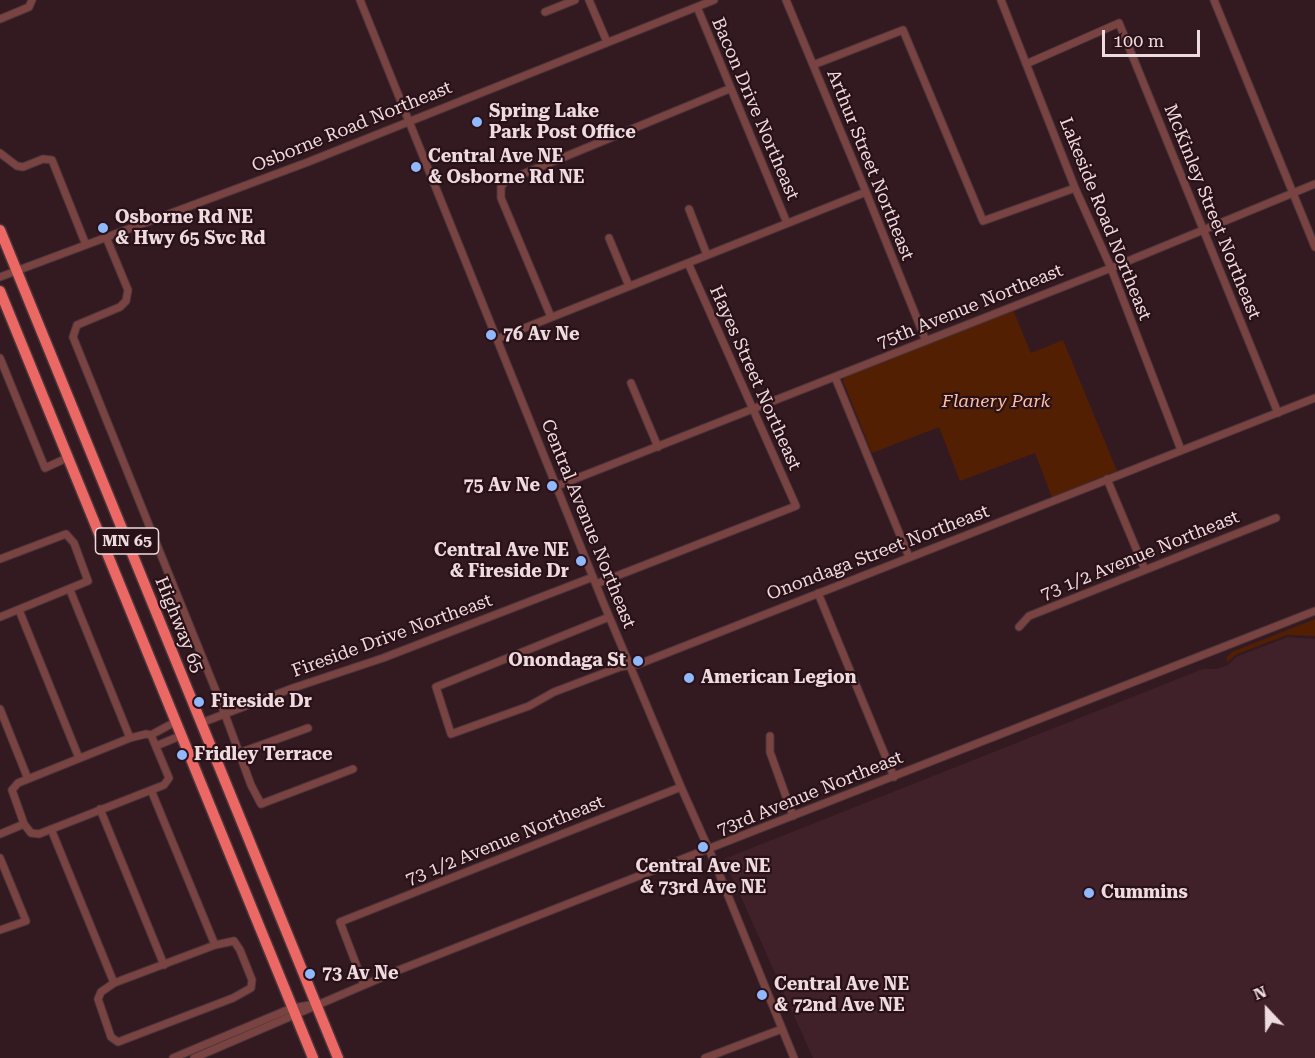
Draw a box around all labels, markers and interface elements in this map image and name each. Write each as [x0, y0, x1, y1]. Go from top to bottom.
street label: Bacon Drive Northeast [707, 14, 803, 204]
scale bar [1105, 18, 1202, 56]
text: 100 m [1113, 30, 1164, 51]
street label: Arthur Street Northeast [822, 66, 918, 264]
street label: Osborne Road Northeast [249, 77, 455, 177]
place label: Spring Lake Park Post Office [489, 101, 636, 144]
street label: McKinley Street Northeast [1159, 101, 1265, 323]
street label: Lakeside Road Northeast [1054, 114, 1156, 324]
marker: Spring Lake Park Post Office [470, 115, 484, 129]
place label: Central Ave NE & Osborne Rd NE [428, 146, 584, 188]
marker: Central Ave NE & Osborne Rd NE [409, 160, 423, 174]
place label: Osborne Rd NE & Hwy 65 Svc Rd [115, 207, 266, 250]
marker: Osborne Rd NE & Hwy 65 Svc Rd [96, 221, 110, 235]
street label: 75th Avenue Northeast [874, 260, 1066, 354]
street label: Hayes Street Northeast [705, 282, 805, 474]
place label: 76 Av Ne [503, 324, 580, 346]
marker: 76 Av Ne [484, 328, 498, 342]
park label: Flanery Park [942, 391, 1050, 413]
street label: Central Avenue Northeast [536, 416, 640, 632]
place label: 75 Av Ne [463, 475, 540, 497]
marker: 75 Av Ne [545, 479, 559, 493]
street label: Onondaga Street Northeast [764, 501, 992, 605]
street label: 73 1/2 Avenue Northeast [1038, 506, 1242, 606]
road number: MN 65 [96, 528, 158, 554]
place label: Central Ave NE & Fireside Dr [434, 540, 569, 582]
marker: Central Ave NE & Fireside Dr [574, 554, 588, 568]
street label: Highway 65 [150, 574, 208, 676]
street label: Fireside Drive Northeast [289, 590, 495, 682]
place label: Onondaga St [508, 650, 626, 672]
marker: Onondaga St [631, 654, 645, 668]
place label: American Legion [701, 667, 857, 689]
marker: American Legion [682, 671, 696, 685]
place label: Fireside Dr [211, 691, 312, 713]
marker: Fireside Dr [192, 695, 206, 709]
place label: Fridley Terrace [194, 744, 333, 766]
street label: 73rd Avenue Northeast [714, 747, 906, 841]
marker: Fridley Terrace [175, 748, 189, 762]
street label: 73 1/2 Avenue Northeast [403, 791, 607, 891]
marker: Central Ave NE & 73rd Ave NE [696, 840, 710, 854]
place label: Central Ave NE & 73rd Ave NE [635, 856, 771, 898]
place label: Cummins [1101, 882, 1188, 904]
marker: Cummins [1082, 886, 1096, 900]
place label: 73 Av Ne [322, 963, 399, 985]
marker: 73 Av Ne [303, 967, 317, 981]
place label: Central Ave NE & 72nd Ave NE [774, 974, 909, 1016]
north arrow [1237, 980, 1297, 1040]
text: N [1251, 982, 1269, 1004]
marker: Central Ave NE & 72nd Ave NE [755, 988, 769, 1002]

